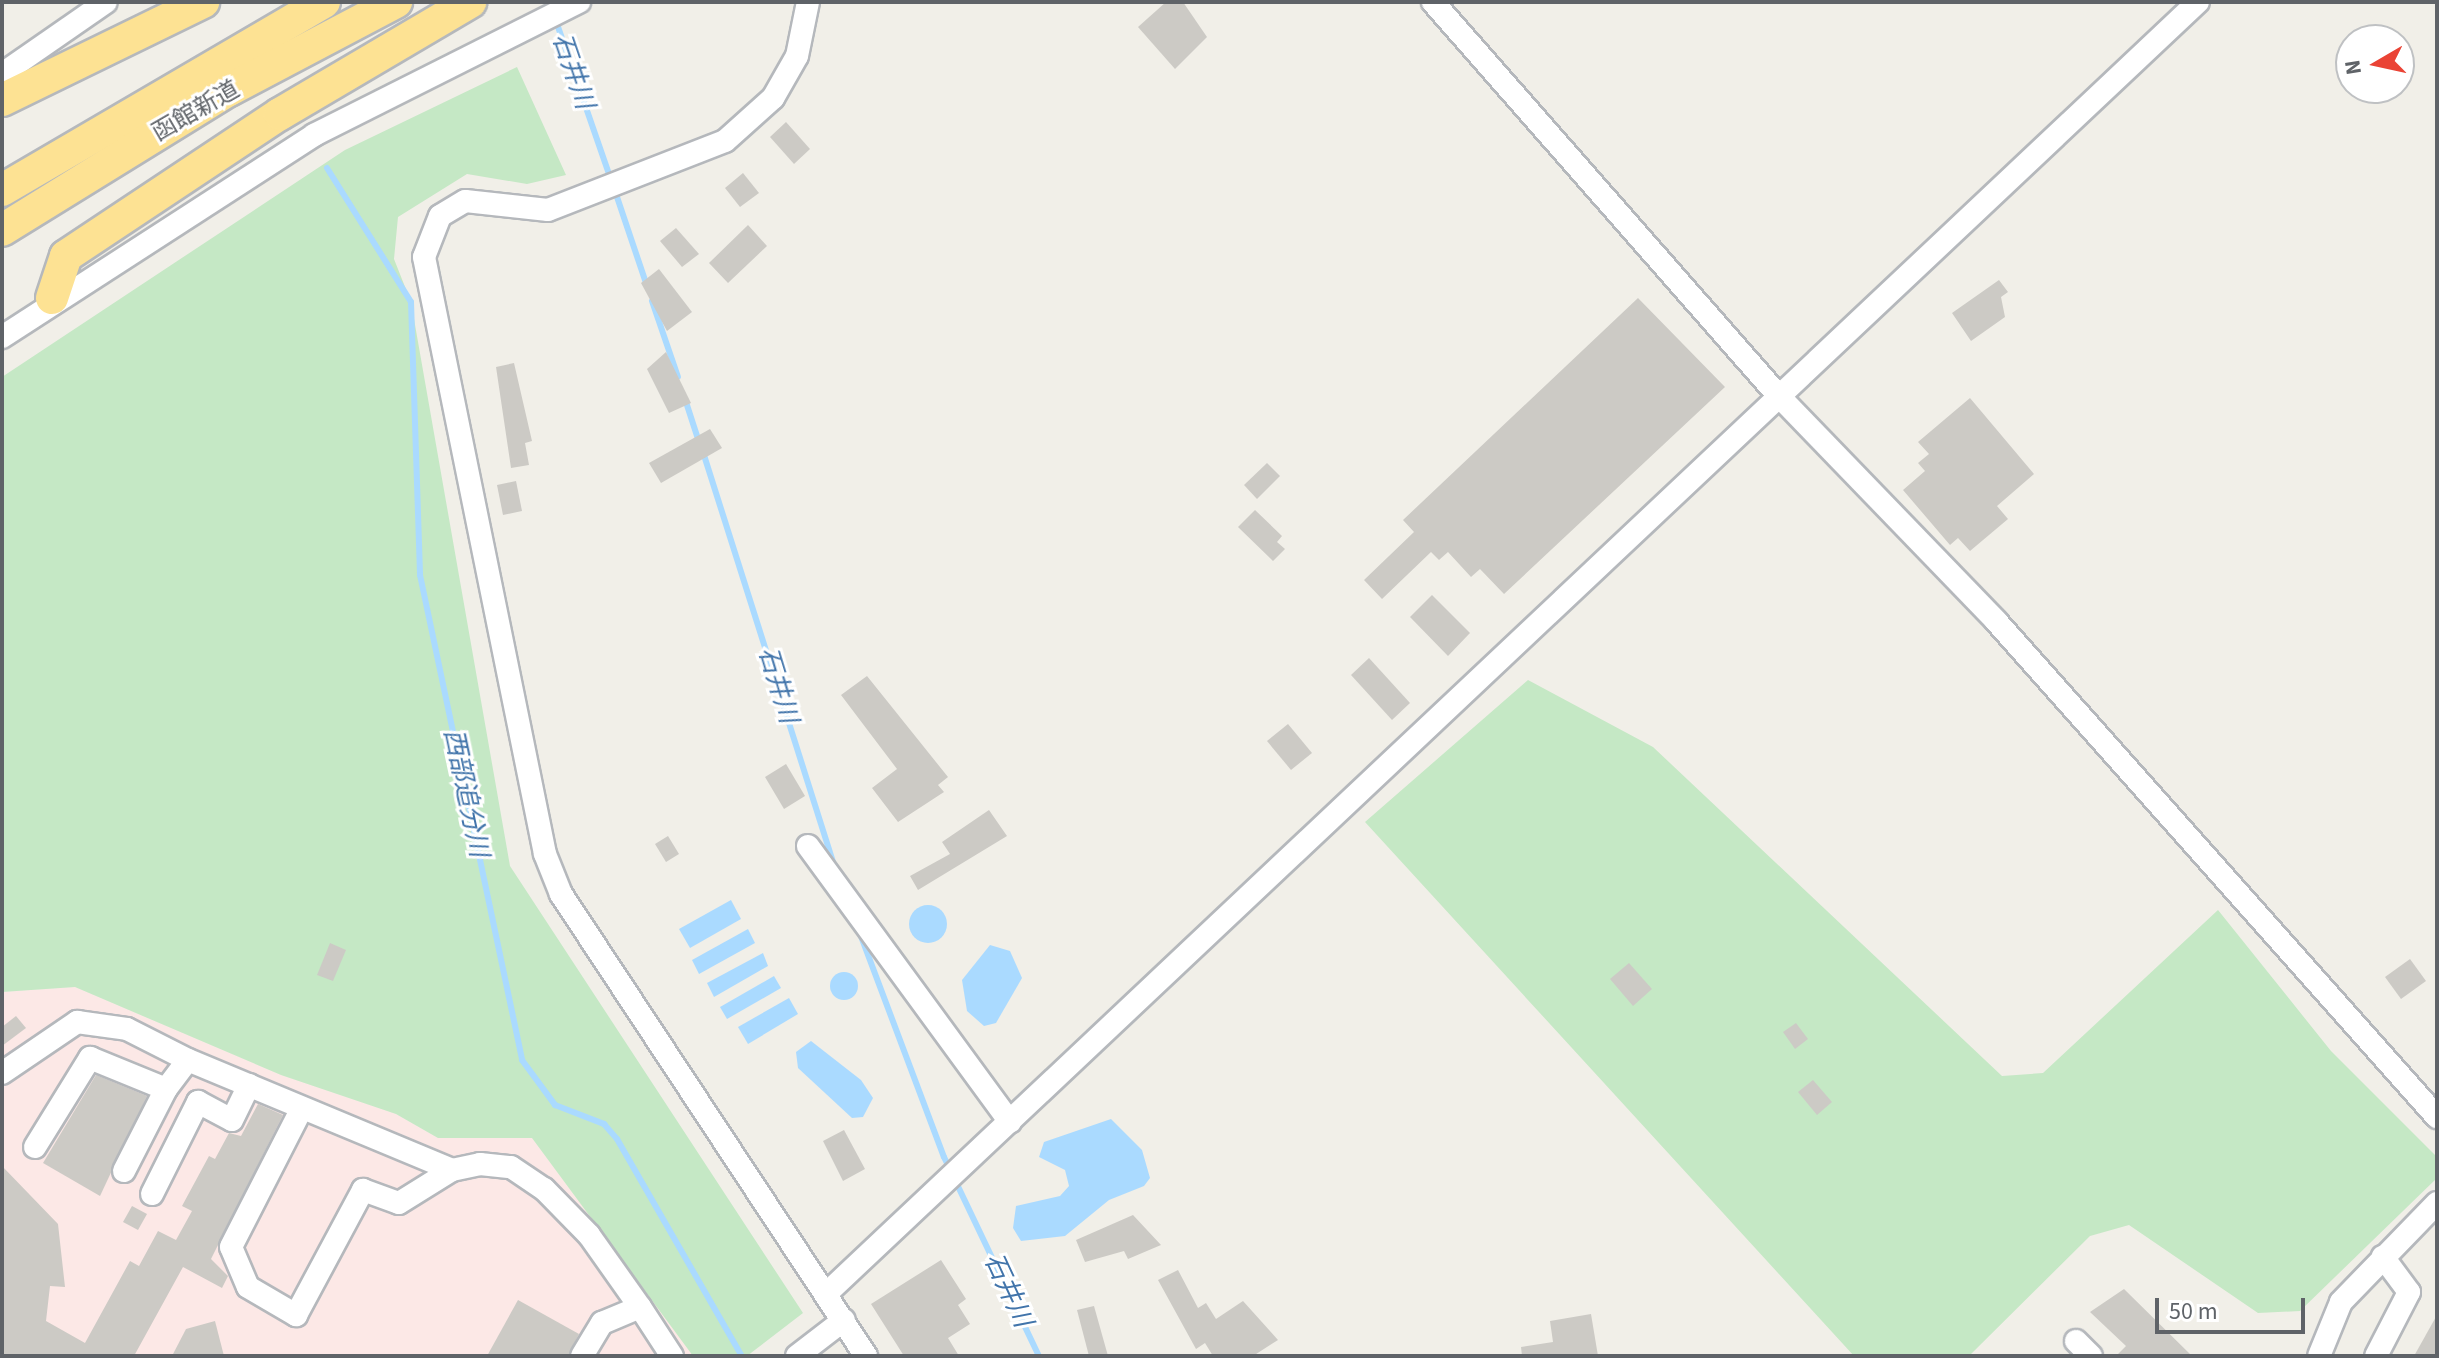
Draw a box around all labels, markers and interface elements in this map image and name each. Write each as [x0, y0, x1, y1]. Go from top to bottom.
north arrow [2335, 24, 2415, 104]
water label: 石井川 [546, 29, 600, 113]
text: N [2336, 58, 2370, 77]
street label: 函館新道 [147, 75, 245, 147]
water label: 石井川 [752, 643, 804, 727]
water label: 西部追分川 [437, 726, 495, 860]
water label: 石井川 [977, 1248, 1039, 1332]
scale bar [2159, 1282, 2309, 1332]
text: 50 m [2169, 1294, 2218, 1329]

